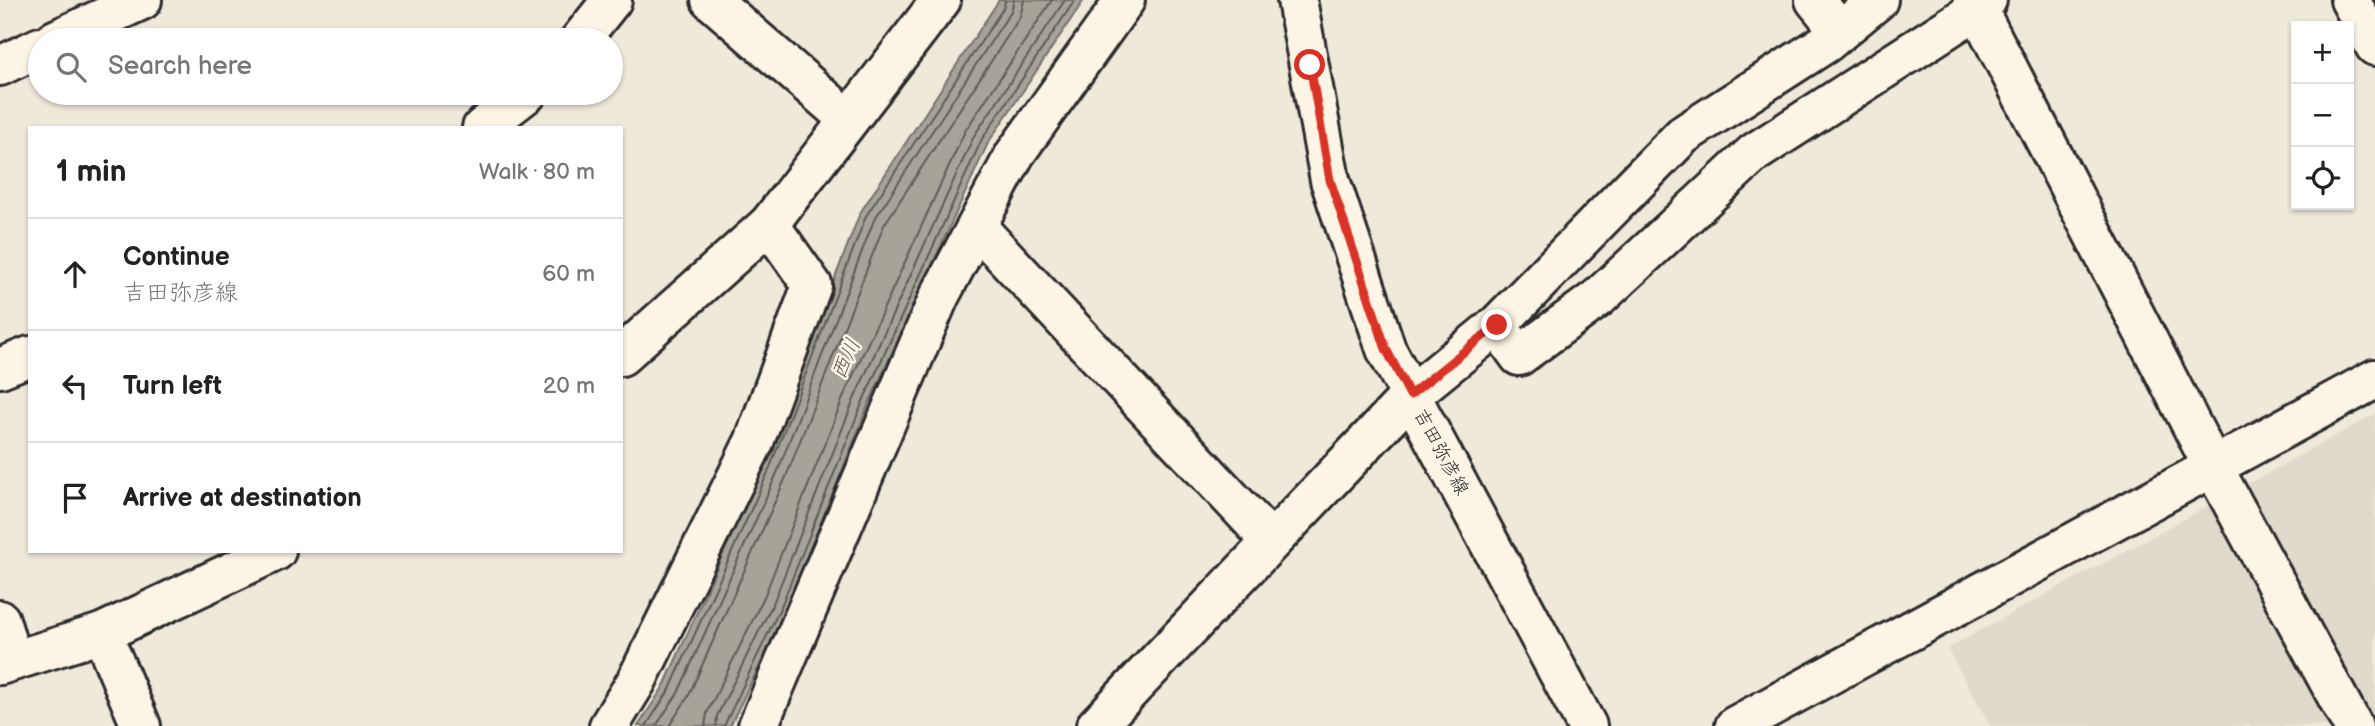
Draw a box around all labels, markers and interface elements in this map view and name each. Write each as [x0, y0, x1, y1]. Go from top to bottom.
map controls [2291, 21, 2354, 210]
button: + [2291, 21, 2354, 84]
search box [28, 28, 623, 105]
icon: search [52, 48, 90, 86]
route start [1294, 49, 1325, 80]
text: Search here [108, 51, 252, 82]
button: − [2291, 84, 2354, 147]
button: locate [2291, 147, 2354, 210]
text: 1 min [56, 154, 126, 190]
text: Walk · 80 m [479, 158, 595, 186]
text: Continue [123, 242, 230, 273]
icon: ahead [56, 255, 94, 293]
text: 60 m [542, 260, 595, 288]
text: 吉田弥彦線 [123, 279, 238, 307]
route end [1481, 309, 1512, 340]
water label: 西川 [826, 335, 866, 383]
icon: left [56, 367, 94, 405]
text: Turn left [123, 371, 222, 402]
text: 20 m [543, 372, 595, 400]
street label: 吉田弥彦線 [1409, 405, 1473, 499]
icon: arrive [56, 479, 94, 517]
text: Arrive at destination [123, 483, 362, 514]

